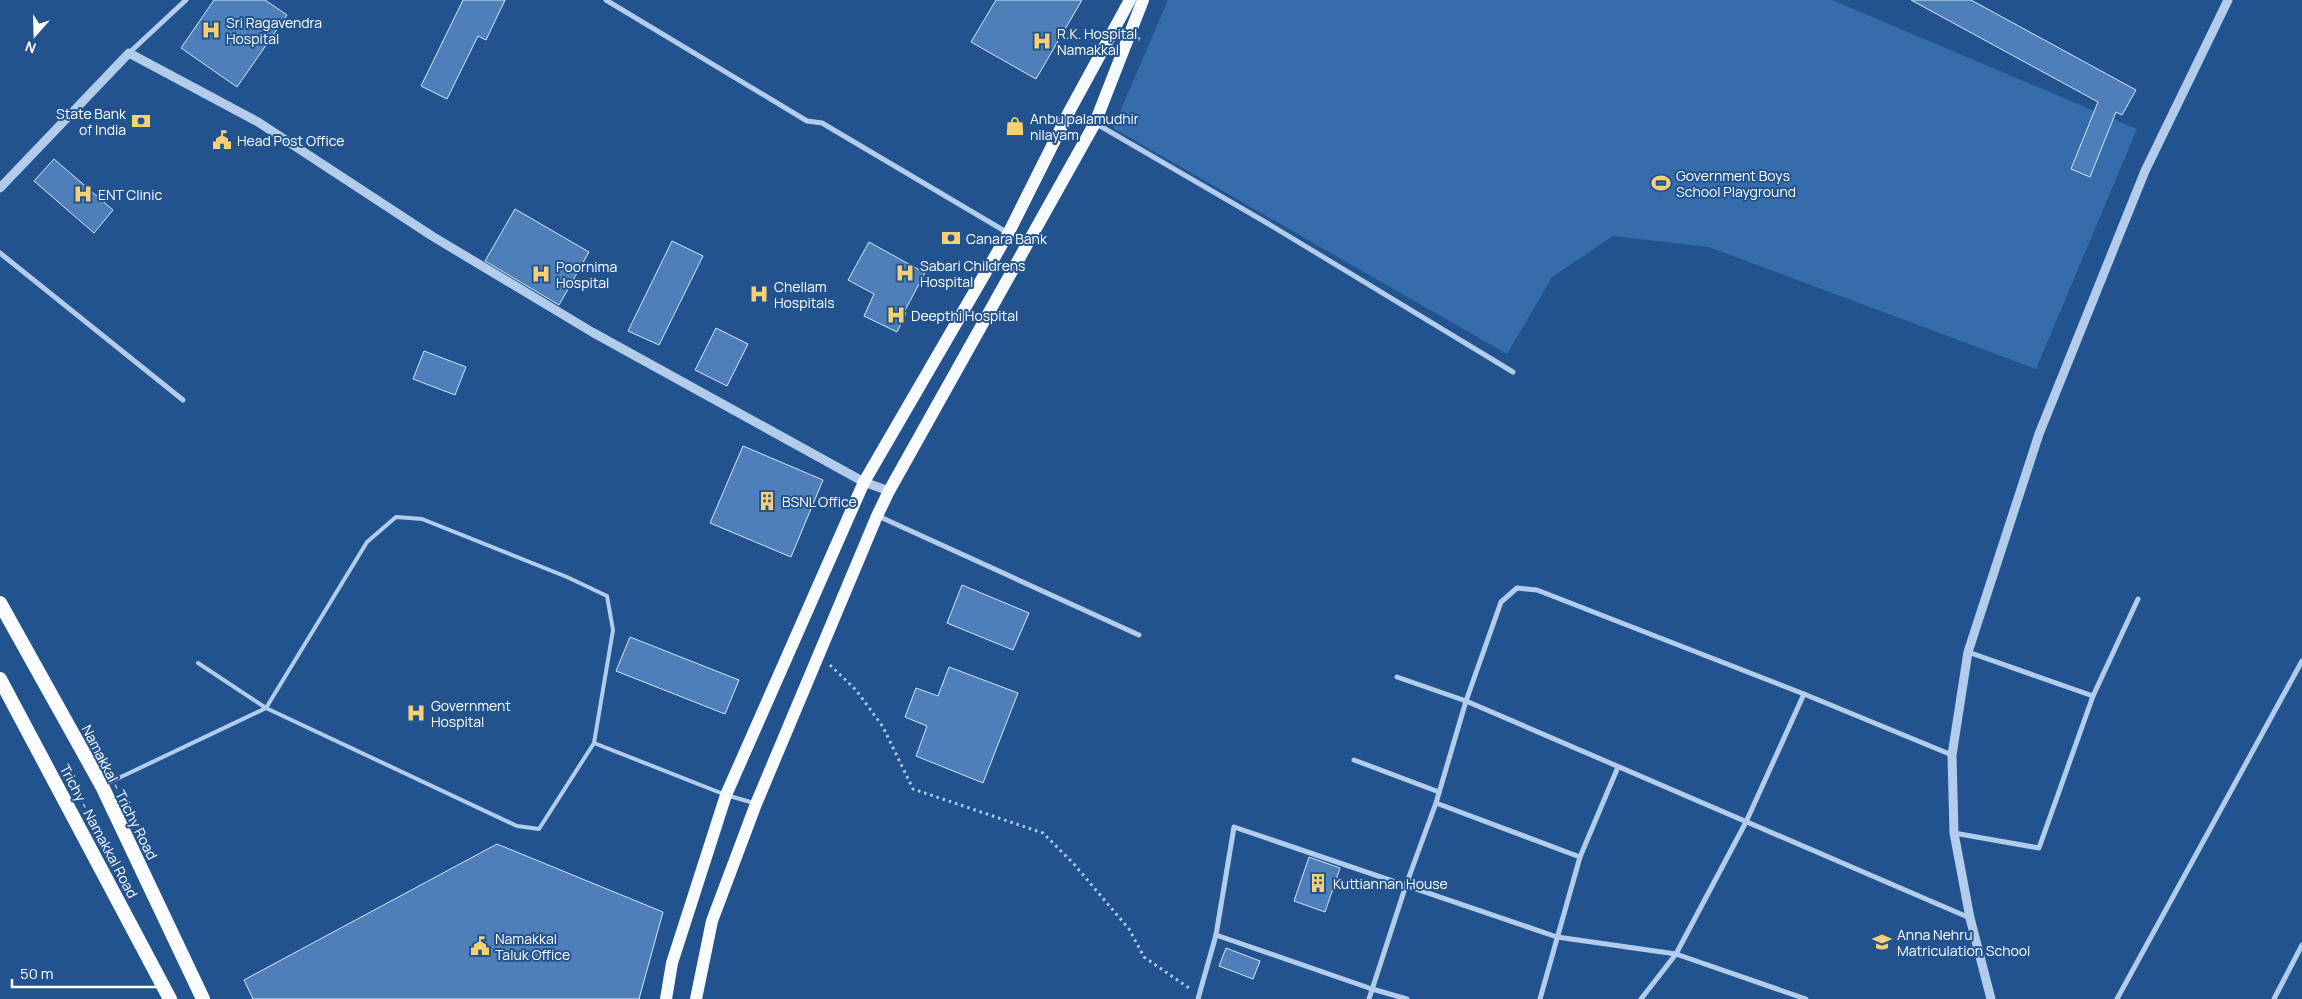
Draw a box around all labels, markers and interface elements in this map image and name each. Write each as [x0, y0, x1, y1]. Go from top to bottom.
north arrow [10, 10, 60, 60]
place label: Sri Ragavendra Hospital [226, 13, 322, 48]
hospital icon: Sri Ragavendra Hospital [200, 19, 222, 41]
place label: R.K. Hospital, Namakkal [1057, 24, 1141, 59]
hospital icon: R.K. Hospital, Namakkal [1031, 30, 1053, 52]
text: N [22, 37, 38, 58]
place label: State Bank of India [56, 104, 127, 139]
place label: Anbu palamudhir nilayam [1030, 109, 1139, 144]
bank icon: State Bank of India [130, 110, 152, 132]
shop icon: Anbu palamudhir nilayam [1004, 115, 1026, 137]
public building icon: Head Post Office [211, 129, 233, 151]
place label: Head Post Office [237, 131, 344, 150]
place label: Government Boys School Playground [1676, 166, 1796, 201]
sports icon: Government Boys School Playground [1650, 172, 1672, 194]
hospital icon: ENT Clinic [72, 183, 94, 205]
place label: ENT Clinic [98, 185, 162, 204]
bank icon: Canara Bank [940, 227, 962, 249]
place label: Canara Bank [966, 229, 1048, 248]
place label: Sabari Childrens Hospital [920, 256, 1025, 291]
place label: Poornima Hospital [556, 257, 617, 292]
hospital icon: Sabari Childrens Hospital [894, 262, 916, 284]
hospital icon: Poornima Hospital [530, 263, 552, 285]
place label: Chellam Hospitals [774, 277, 835, 312]
hospital icon: Chellam Hospitals [748, 283, 770, 305]
hospital icon: Deepthi Hospital [885, 304, 907, 326]
place label: Deepthi Hospital [911, 306, 1018, 325]
building icon: BSNL Office [756, 490, 778, 512]
place label: BSNL Office [782, 492, 857, 511]
place label: Government Hospital [431, 696, 511, 731]
hospital icon: Government Hospital [405, 702, 427, 724]
street label: Namakkal - Trichy Road [78, 721, 162, 863]
street label: Trichy - Namakkal Road [56, 761, 142, 901]
building icon: Kuttiannan House [1307, 872, 1329, 894]
place label: Kuttiannan House [1333, 874, 1448, 893]
place label: Anna Nehru Matriculation School [1897, 925, 2030, 960]
place label: Namakkal Taluk Office [495, 929, 570, 964]
school or university icon: Anna Nehru Matriculation School [1871, 931, 1893, 953]
public building icon: Namakkal Taluk Office [469, 935, 491, 957]
scale bar [12, 956, 159, 988]
text: 50 m [20, 963, 54, 984]

